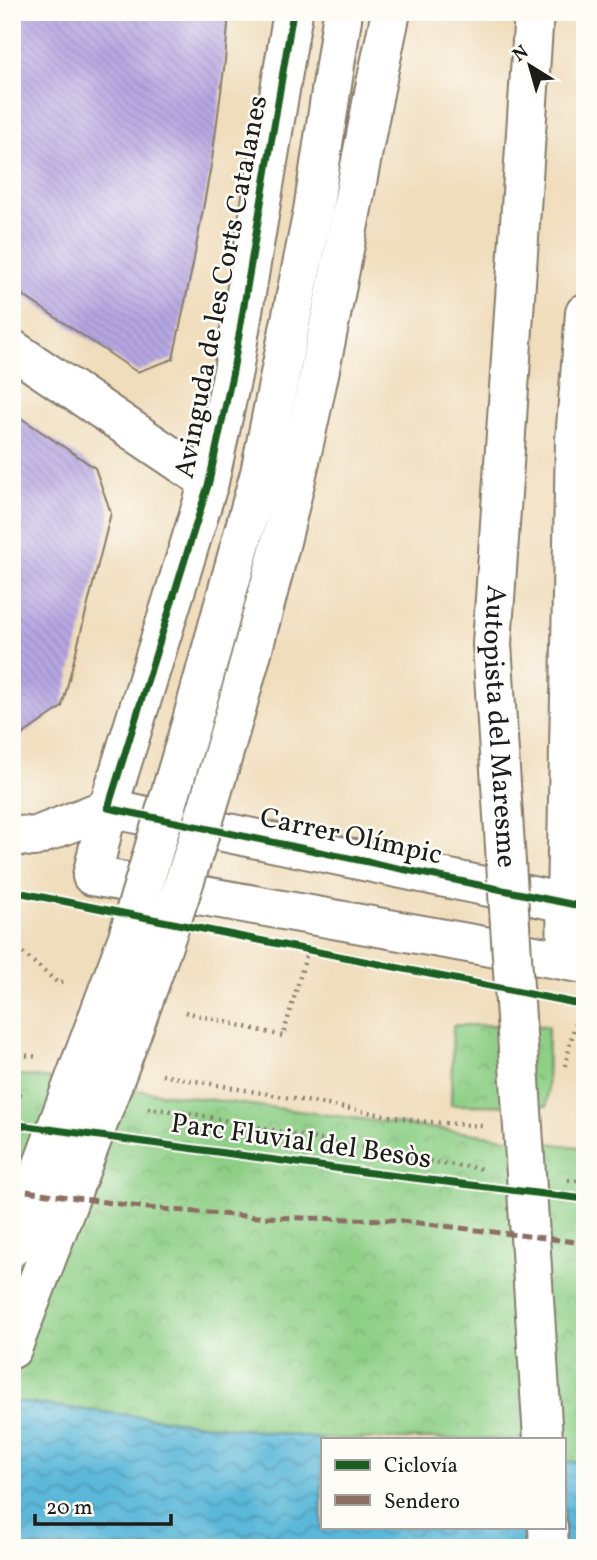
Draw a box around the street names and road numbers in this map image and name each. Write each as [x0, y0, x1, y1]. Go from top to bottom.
street label: Avinguda de les Corts Catalanes [166, 92, 278, 482]
street label: Autopista del Maresme [473, 584, 526, 869]
street label: Carrer Olímpic [256, 799, 446, 875]
street label: Parc Fluvial del Besòs [168, 1104, 434, 1180]

